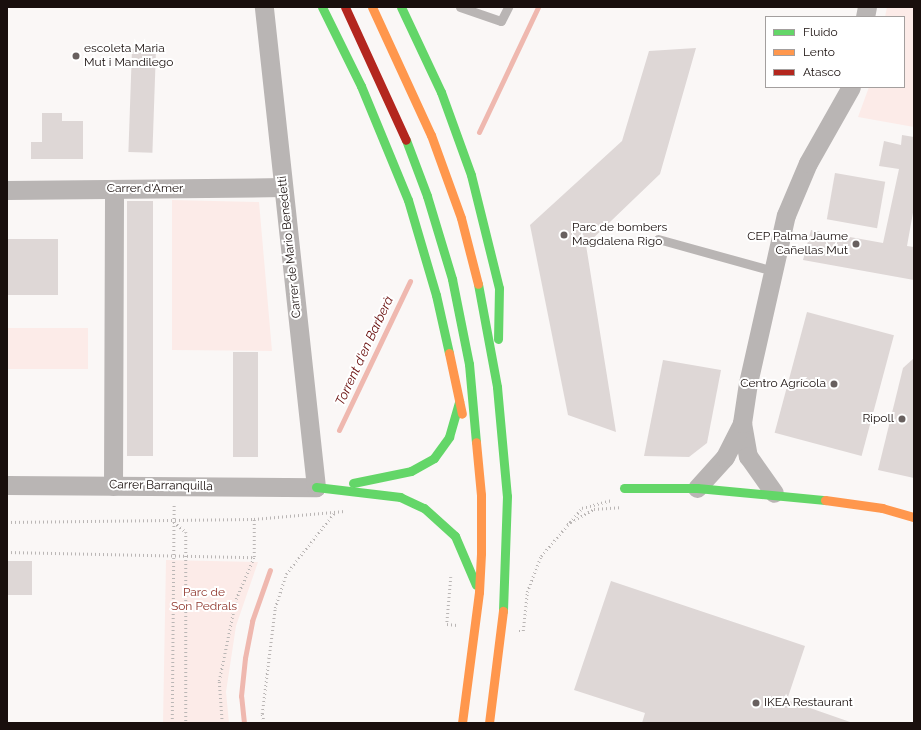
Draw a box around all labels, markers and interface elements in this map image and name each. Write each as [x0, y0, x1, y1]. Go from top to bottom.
legend [765, 16, 905, 88]
text: Fluido [803, 25, 838, 39]
place label: escoleta Maria Mut i Mandilego [84, 42, 173, 70]
text: Lento [803, 45, 835, 59]
marker: escoleta Maria Mut i Mandilego [71, 51, 81, 61]
text: Atasco [803, 65, 841, 79]
street label: Carrer de Mario Benedetti [275, 175, 305, 319]
street label: Carrer d'Amer [107, 182, 183, 196]
place label: Parc de bombers Magdalena Rigo [572, 221, 667, 249]
marker: Parc de bombers Magdalena Rigo [559, 230, 569, 240]
place label: CEP Palma Jaume Cañellas Mut [747, 230, 848, 258]
marker: CEP Palma Jaume Cañellas Mut [851, 239, 861, 249]
water label: Torrent d'en Barberà [333, 294, 397, 408]
place label: Centro Agrícola [740, 377, 826, 391]
marker: Centro Agrícola [829, 379, 839, 389]
place label: Ripoll [863, 412, 894, 426]
marker: Ripoll [897, 414, 907, 424]
street label: Carrer Barranquilla [109, 478, 213, 494]
park label: Parc de Son Pedrals [171, 586, 237, 614]
place label: IKEA Restaurant [764, 696, 853, 710]
marker: IKEA Restaurant [751, 698, 761, 708]

